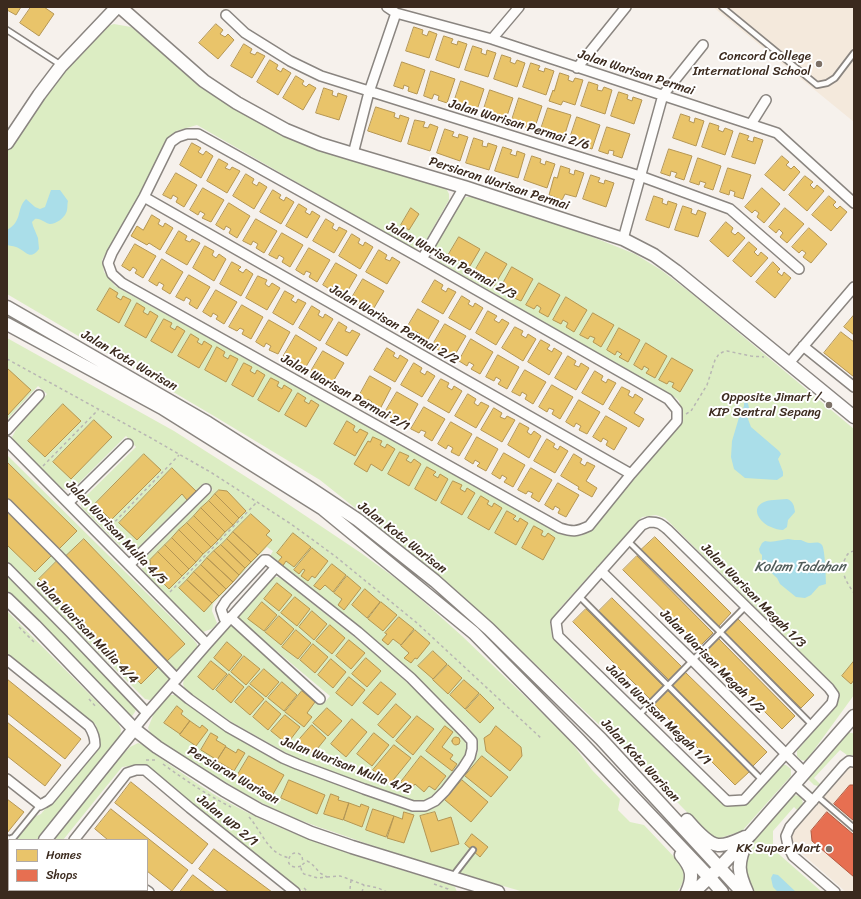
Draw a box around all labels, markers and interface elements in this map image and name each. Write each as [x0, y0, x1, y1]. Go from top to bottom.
street label: Jalan Warisan Permai [576, 47, 696, 99]
place label: Concord College International School [693, 49, 811, 80]
marker: Concord College International School [814, 59, 824, 69]
street label: Jalan Warisan Permai 2/6 [447, 96, 591, 154]
street label: Persiaran Warisan Permai [427, 154, 571, 214]
street label: Jalan Warisan Permai 2/3 [383, 219, 519, 303]
street label: Jalan Warisan Permai 2/2 [327, 282, 461, 368]
street label: Jalan Kota Warisan [78, 327, 180, 395]
street label: Jalan Warisan Permai 2/1 [278, 351, 412, 435]
place label: Opposite Jimart / KIP Sentral Sepang [709, 390, 821, 421]
marker: Opposite Jimart / KIP Sentral Sepang [824, 400, 834, 410]
street label: Jalan Warisan Mulia 4/5 [62, 478, 170, 588]
street label: Jalan Kota Warisan [355, 498, 449, 578]
street label: Jalan Warisan Megah 1/3 [697, 540, 809, 652]
water label: Kolam Tadahan [755, 559, 845, 575]
street label: Jalan Warisan Mulia 4/4 [33, 577, 141, 687]
street label: Jalan Warisan Megah 1/2 [656, 606, 768, 718]
street label: Jalan Warisan Megah 1/1 [602, 661, 714, 769]
street label: Jalan Kota Warisan [597, 716, 683, 806]
street label: Jalan Warisan Mulia 4/2 [279, 734, 413, 798]
street label: Persiaran Warisan [184, 743, 282, 809]
street label: Jalan WP 2/1 [193, 792, 261, 850]
legend [8, 839, 148, 891]
place label: KK Super Mart [736, 841, 821, 857]
text: Homes [46, 844, 82, 866]
marker: KK Super Mart [824, 844, 834, 854]
text: Shops [46, 864, 77, 886]

